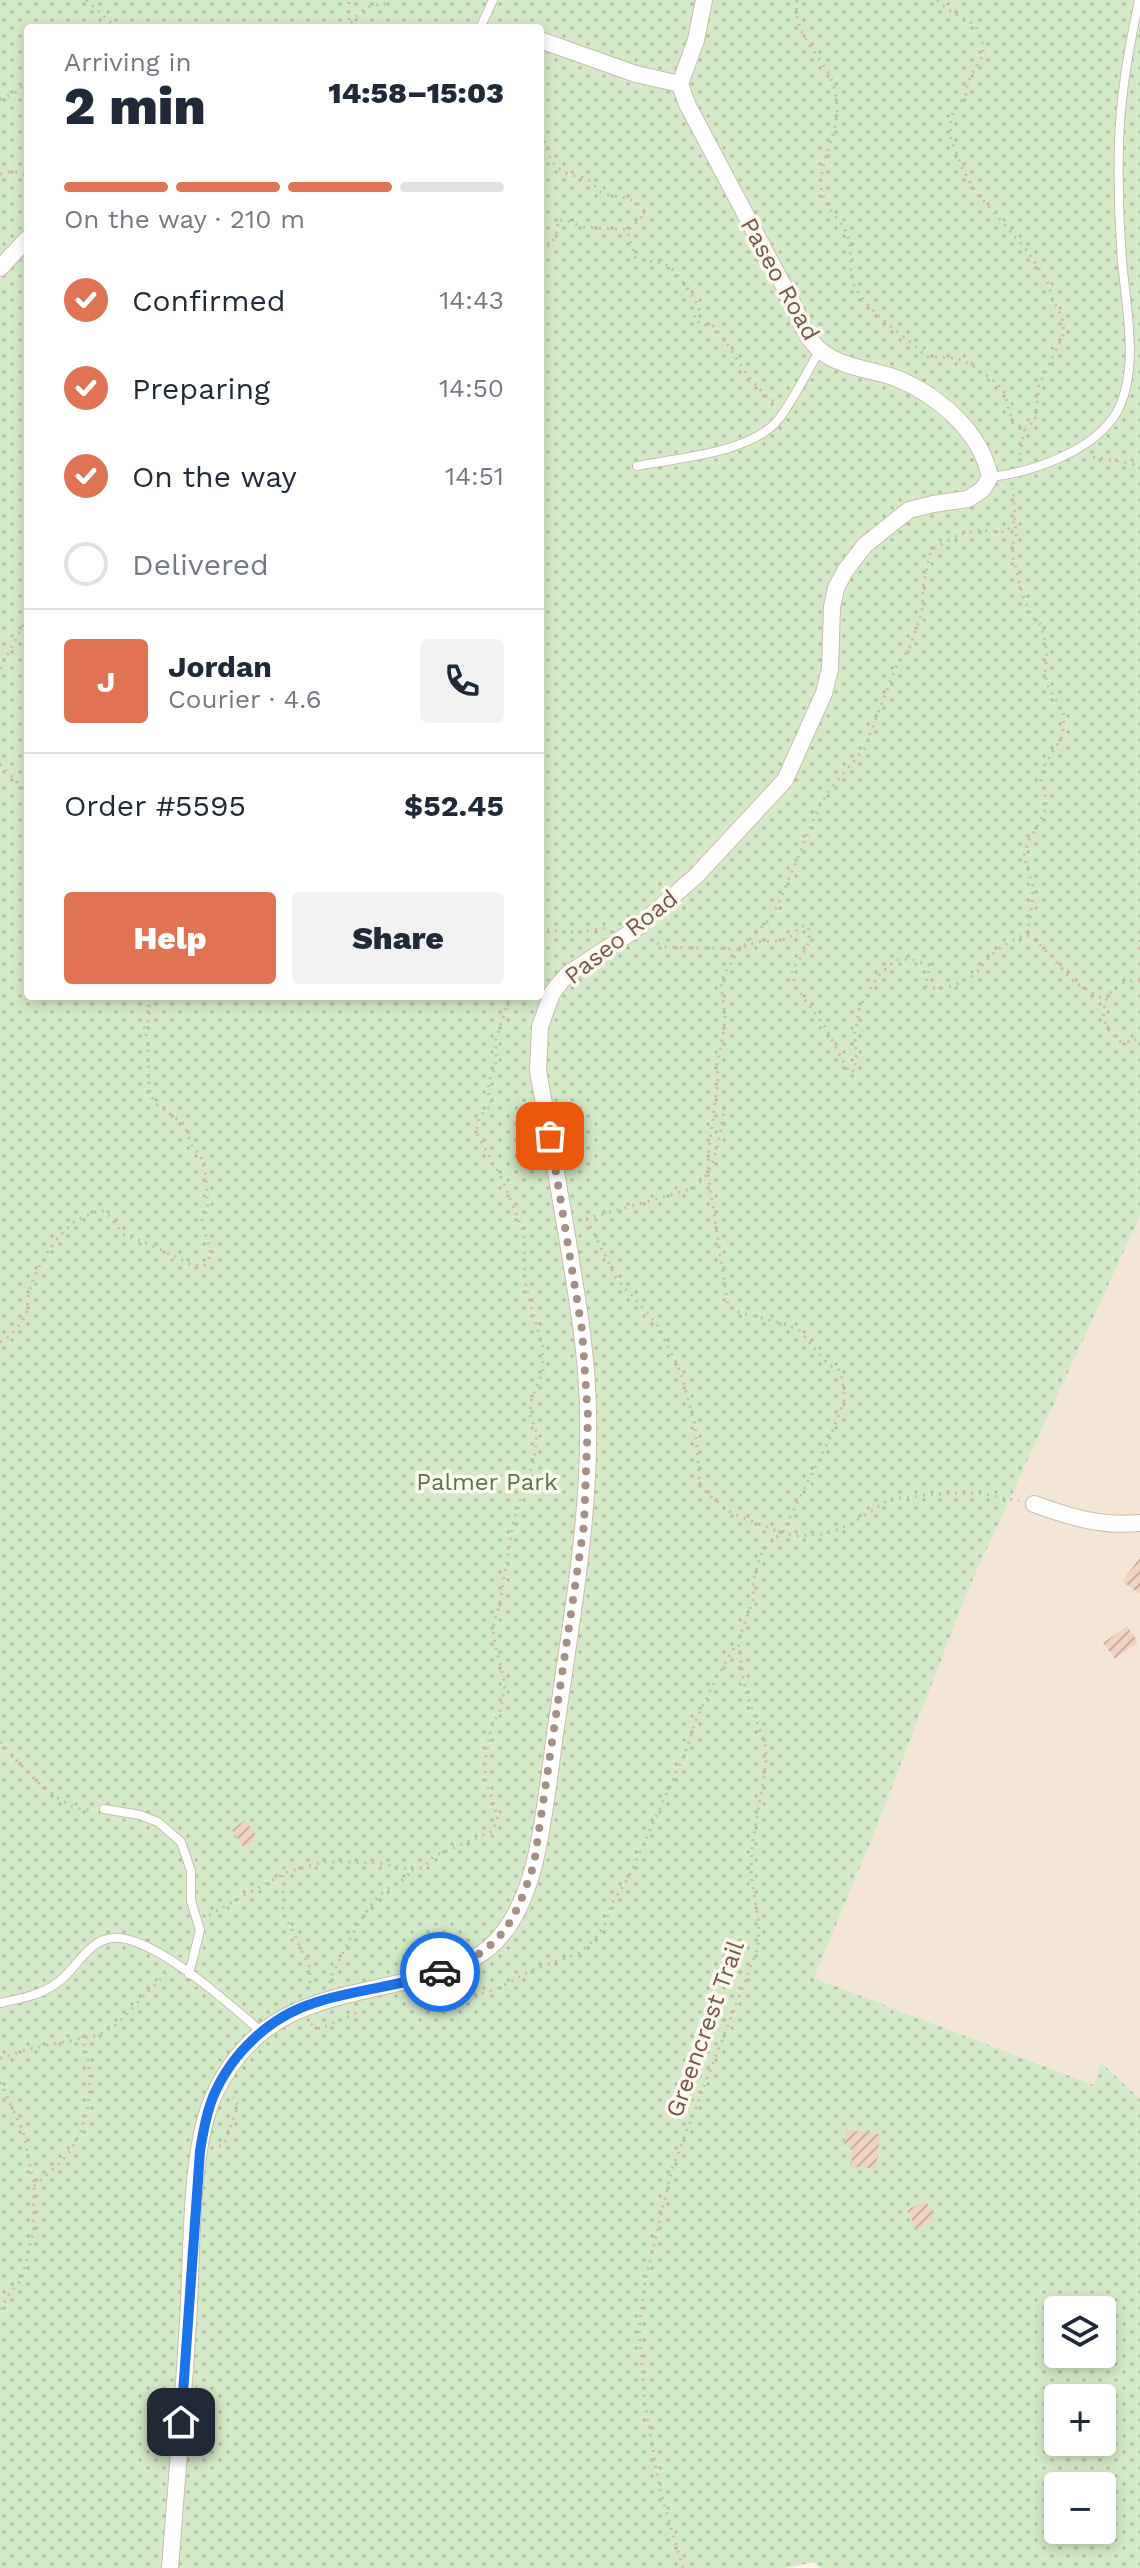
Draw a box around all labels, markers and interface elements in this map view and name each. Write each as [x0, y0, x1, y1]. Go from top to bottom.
text: Arriving in [64, 47, 192, 77]
text: 14:58–15:03 [328, 75, 504, 110]
text: 2 min [64, 76, 206, 137]
text: On the way · 210 m [64, 204, 305, 234]
street label: Paseo Road [735, 213, 825, 345]
icon: check [64, 278, 108, 322]
text: Confirmed [132, 283, 286, 318]
text: 14:43 [439, 285, 504, 315]
icon: check [64, 366, 108, 410]
text: Preparing [132, 371, 270, 406]
text: 14:50 [439, 373, 504, 403]
icon: check [64, 454, 108, 498]
text: On the way [132, 459, 297, 494]
text: 14:51 [445, 461, 504, 491]
text: Delivered [132, 547, 269, 582]
button: phone [420, 639, 504, 723]
text: Jordan [168, 649, 272, 684]
text: J [97, 664, 115, 699]
text: Courier · 4.6 [168, 684, 322, 714]
text: Order #5595 [64, 788, 246, 823]
text: $52.45 [404, 788, 504, 823]
street label: Paseo Road [559, 884, 683, 990]
button: Help [64, 892, 276, 984]
button: Share [292, 892, 504, 984]
pin [516, 1102, 584, 1170]
icon: bag [528, 1114, 572, 1158]
park label: Palmer Park [416, 1468, 558, 1496]
courier [400, 1932, 480, 2012]
street label: Greencrest Trail [660, 1936, 750, 2121]
icon: car [418, 1950, 462, 1994]
map controls [1044, 2296, 1116, 2544]
button: layers [1044, 2296, 1116, 2368]
button: + [1044, 2384, 1116, 2456]
pin [147, 2388, 215, 2456]
icon: home [159, 2400, 203, 2444]
button: − [1044, 2472, 1116, 2544]

